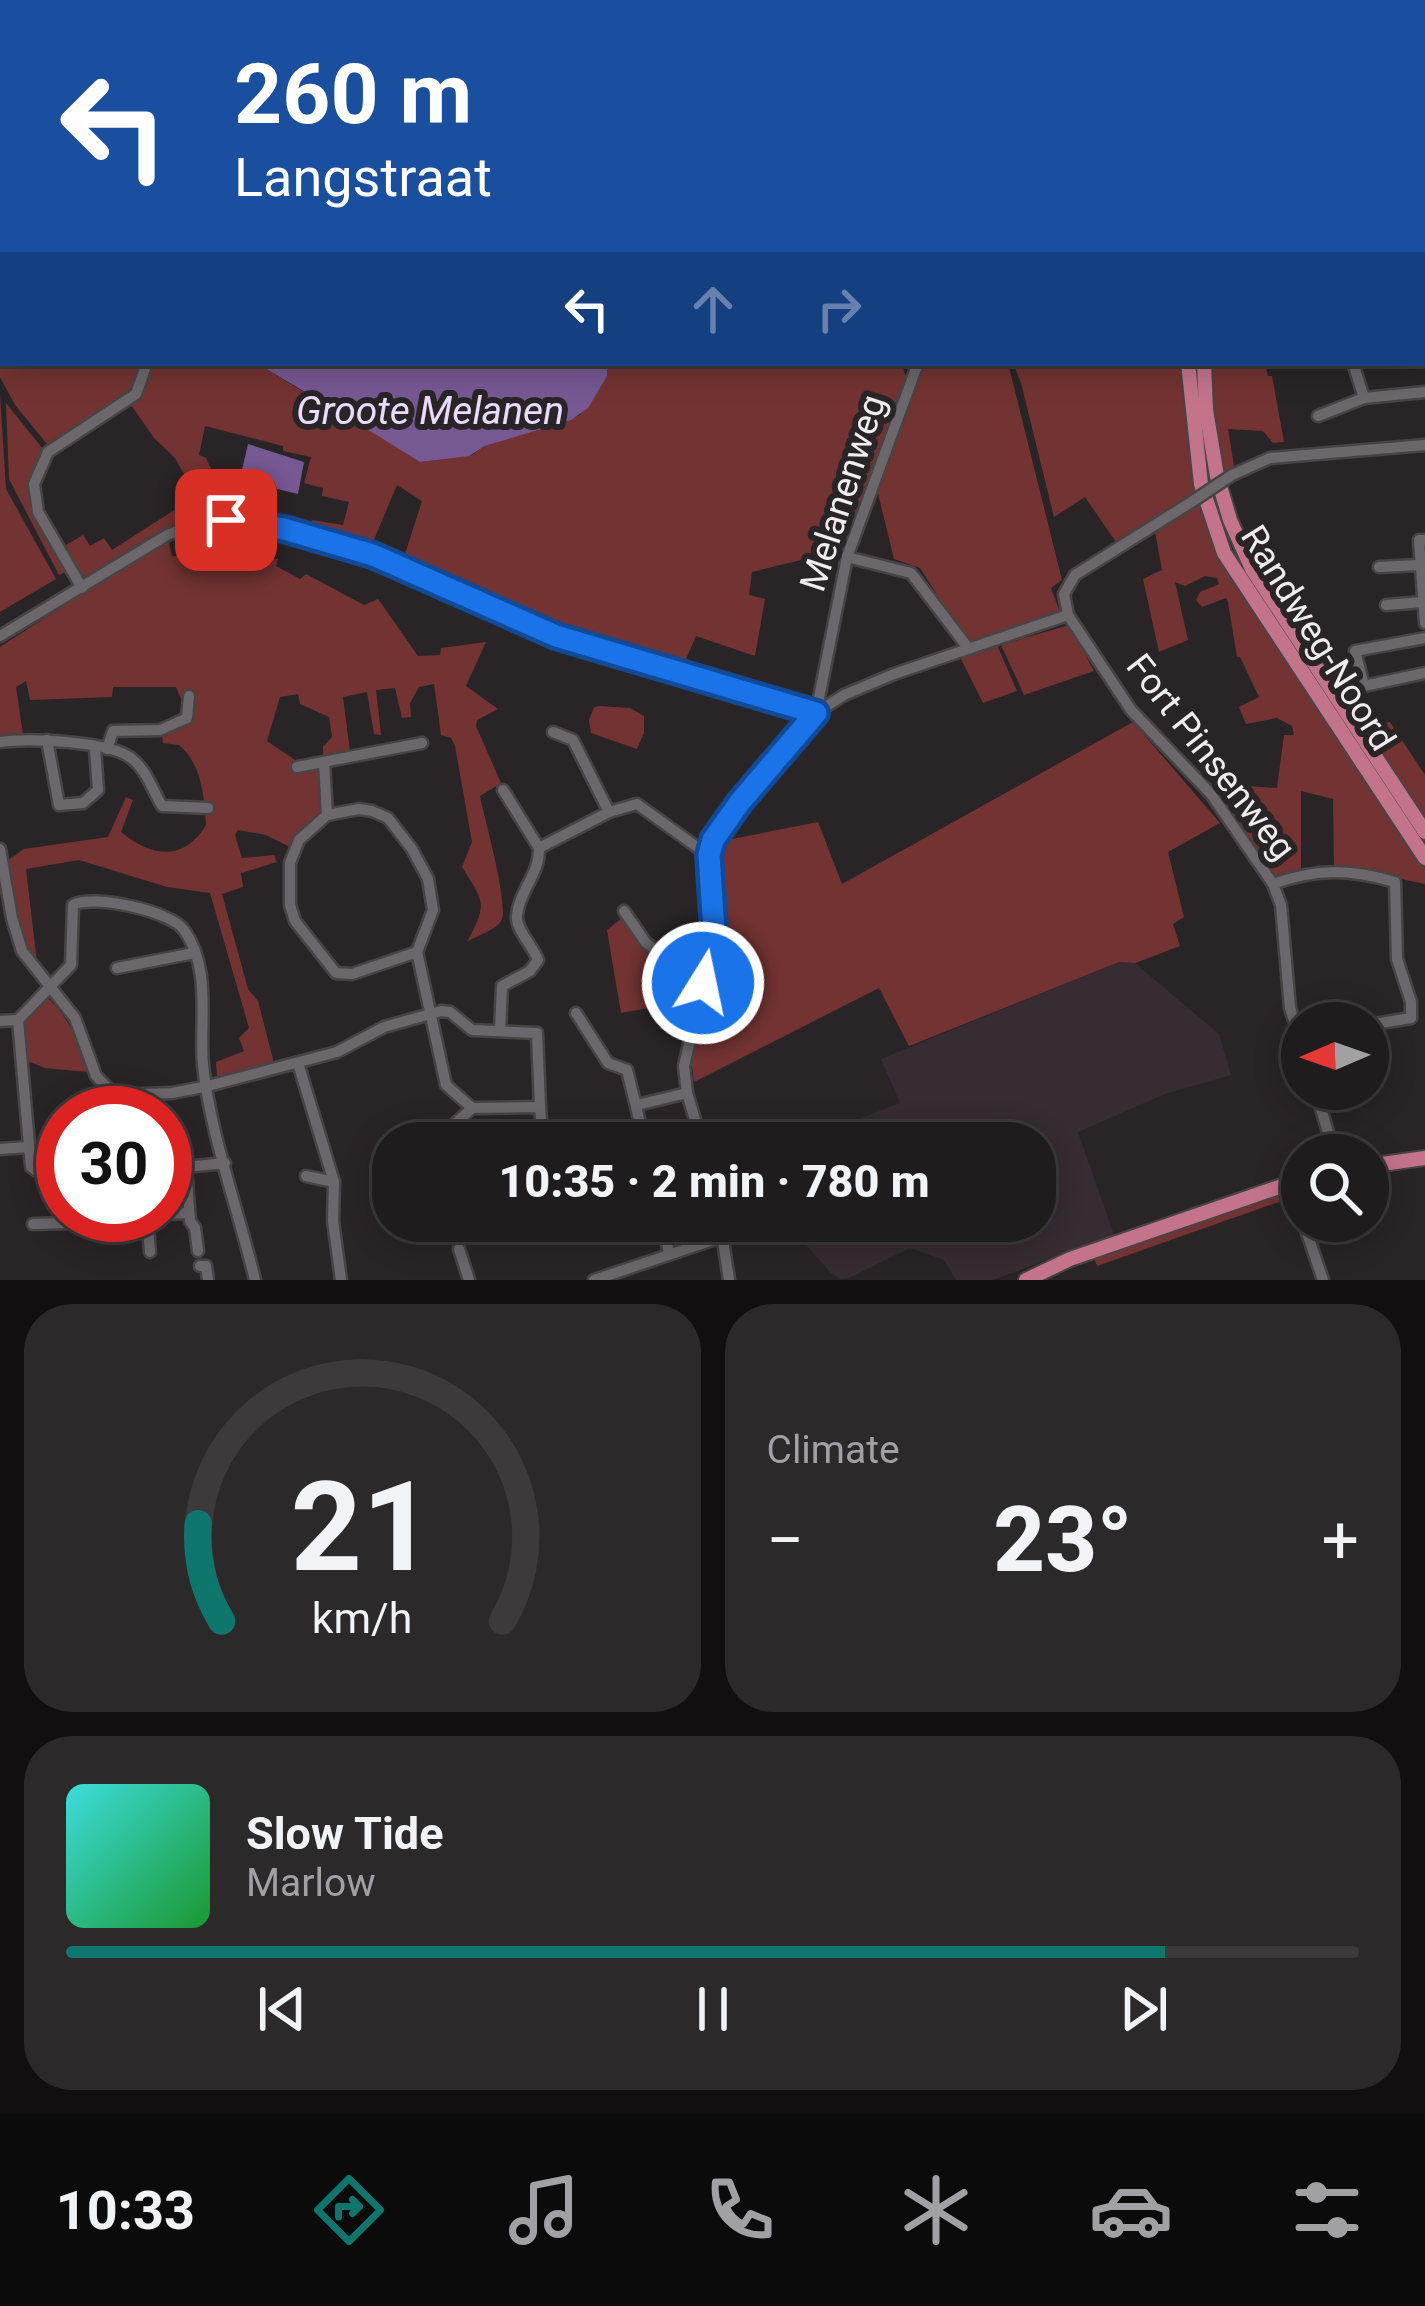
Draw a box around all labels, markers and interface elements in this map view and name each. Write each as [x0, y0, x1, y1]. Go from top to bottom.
text: 260 m [234, 45, 472, 144]
icon: left [36, 48, 192, 204]
text: Langstraat [234, 146, 492, 209]
icon: left [554, 276, 620, 342]
icon: ahead [680, 276, 746, 342]
icon: right [806, 276, 872, 342]
water label: Groote Melanen [296, 388, 564, 434]
street label: Melanenweg [791, 389, 895, 597]
pin [175, 469, 277, 571]
icon: arrive [193, 487, 259, 553]
street label: Randweg-Noord [1232, 518, 1404, 758]
street label: Fort Pinsenweg [1118, 646, 1304, 868]
position arrow [640, 920, 766, 1046]
north arrow [1281, 1002, 1389, 1110]
map controls [1281, 1002, 1389, 1242]
speed limit sign: 30 [36, 1086, 192, 1242]
button: search [1281, 1134, 1389, 1242]
text: 10:35 · 2 min · 780 m [498, 1155, 930, 1208]
text: Climate [767, 1427, 900, 1473]
text: 21 [291, 1454, 434, 1600]
text: 23° [993, 1488, 1133, 1593]
text: − [767, 1502, 804, 1579]
text: + [1322, 1502, 1359, 1579]
text: km/h [312, 1593, 413, 1643]
text: Slow Tide [246, 1807, 444, 1860]
text: Marlow [246, 1860, 376, 1906]
icon: previous [249, 1976, 315, 2042]
icon: pause [680, 1976, 746, 2042]
icon: next [1111, 1976, 1177, 2042]
icon: directions [307, 2168, 391, 2252]
icon: music [502, 2168, 586, 2252]
icon: phone [698, 2168, 782, 2252]
icon: climate [894, 2168, 978, 2252]
icon: car [1089, 2168, 1173, 2252]
icon: filters [1285, 2168, 1369, 2252]
text: 10:33 [56, 2179, 195, 2242]

